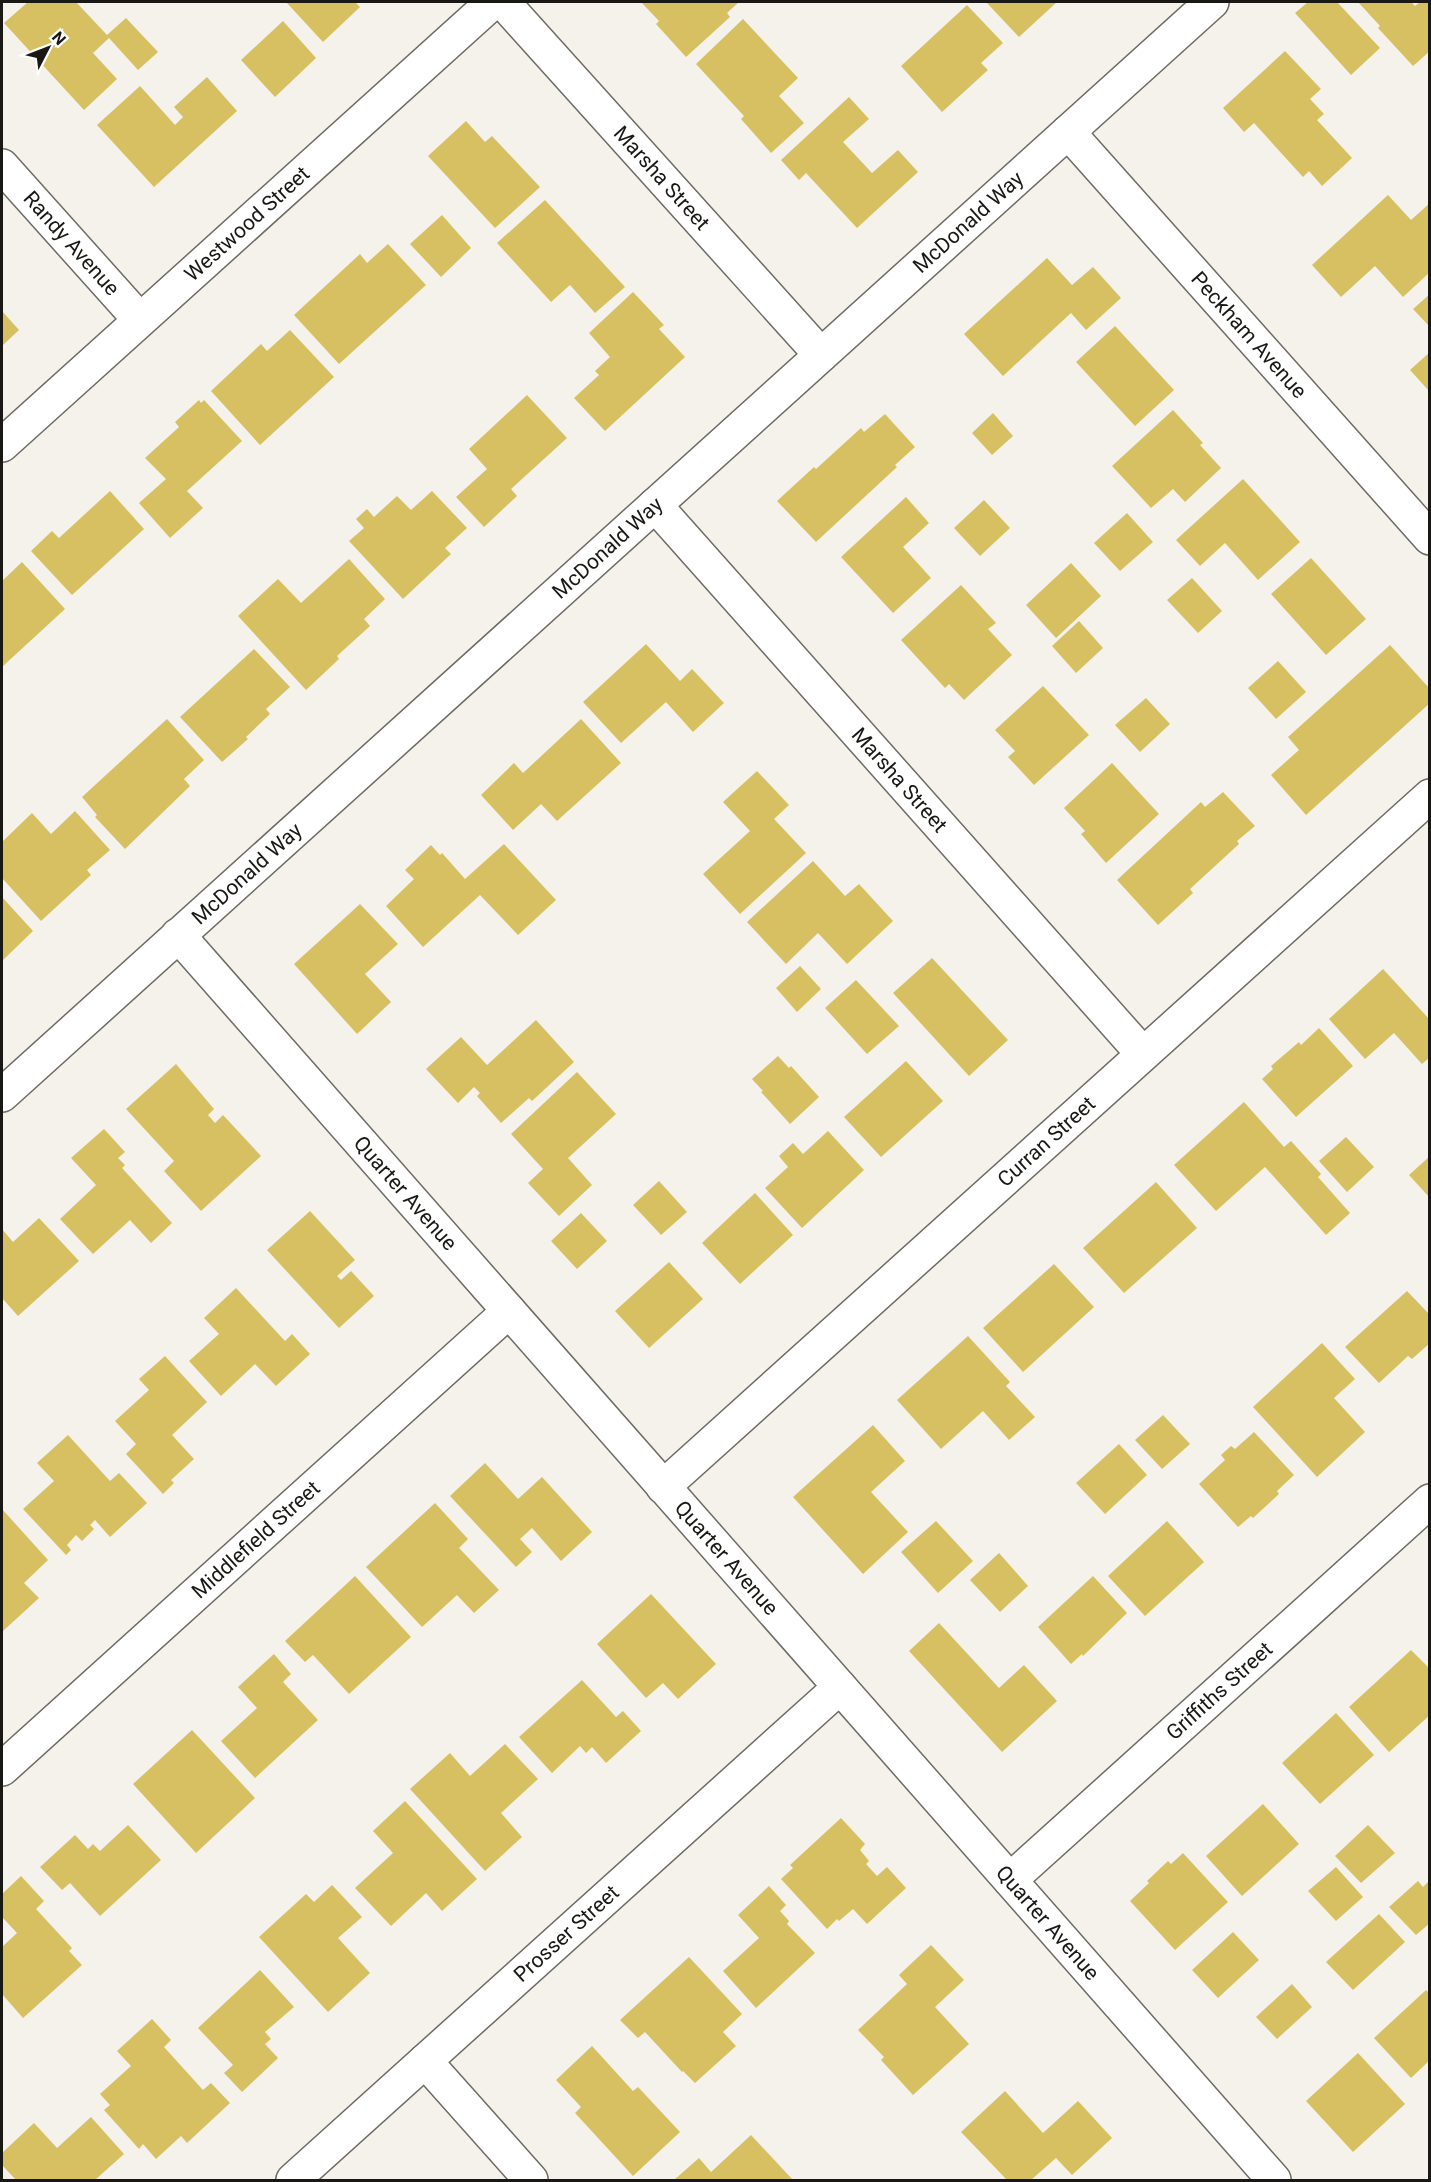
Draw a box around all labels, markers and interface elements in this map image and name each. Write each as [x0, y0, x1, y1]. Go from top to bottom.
north arrow [18, 18, 78, 78]
text: N [48, 28, 70, 49]
street label: Marsha Street [609, 121, 715, 235]
street label: Westwood Street [180, 162, 314, 286]
street label: McDonald Way [908, 166, 1028, 278]
street label: Randy Avenue [19, 186, 124, 301]
street label: Peckham Avenue [1186, 267, 1312, 403]
street label: McDonald Way [548, 492, 668, 604]
street label: Marsha Street [847, 723, 952, 837]
street label: McDonald Way [187, 818, 307, 930]
street label: Curran Street [993, 1092, 1100, 1192]
street label: Quarter Avenue [349, 1131, 462, 1255]
street label: Middlefield Street [187, 1476, 325, 1604]
street label: Quarter Avenue [670, 1496, 783, 1620]
street label: Griffiths Street [1161, 1637, 1277, 1745]
street label: Quarter Avenue [991, 1861, 1104, 1985]
street label: Prosser Street [509, 1880, 624, 1987]

